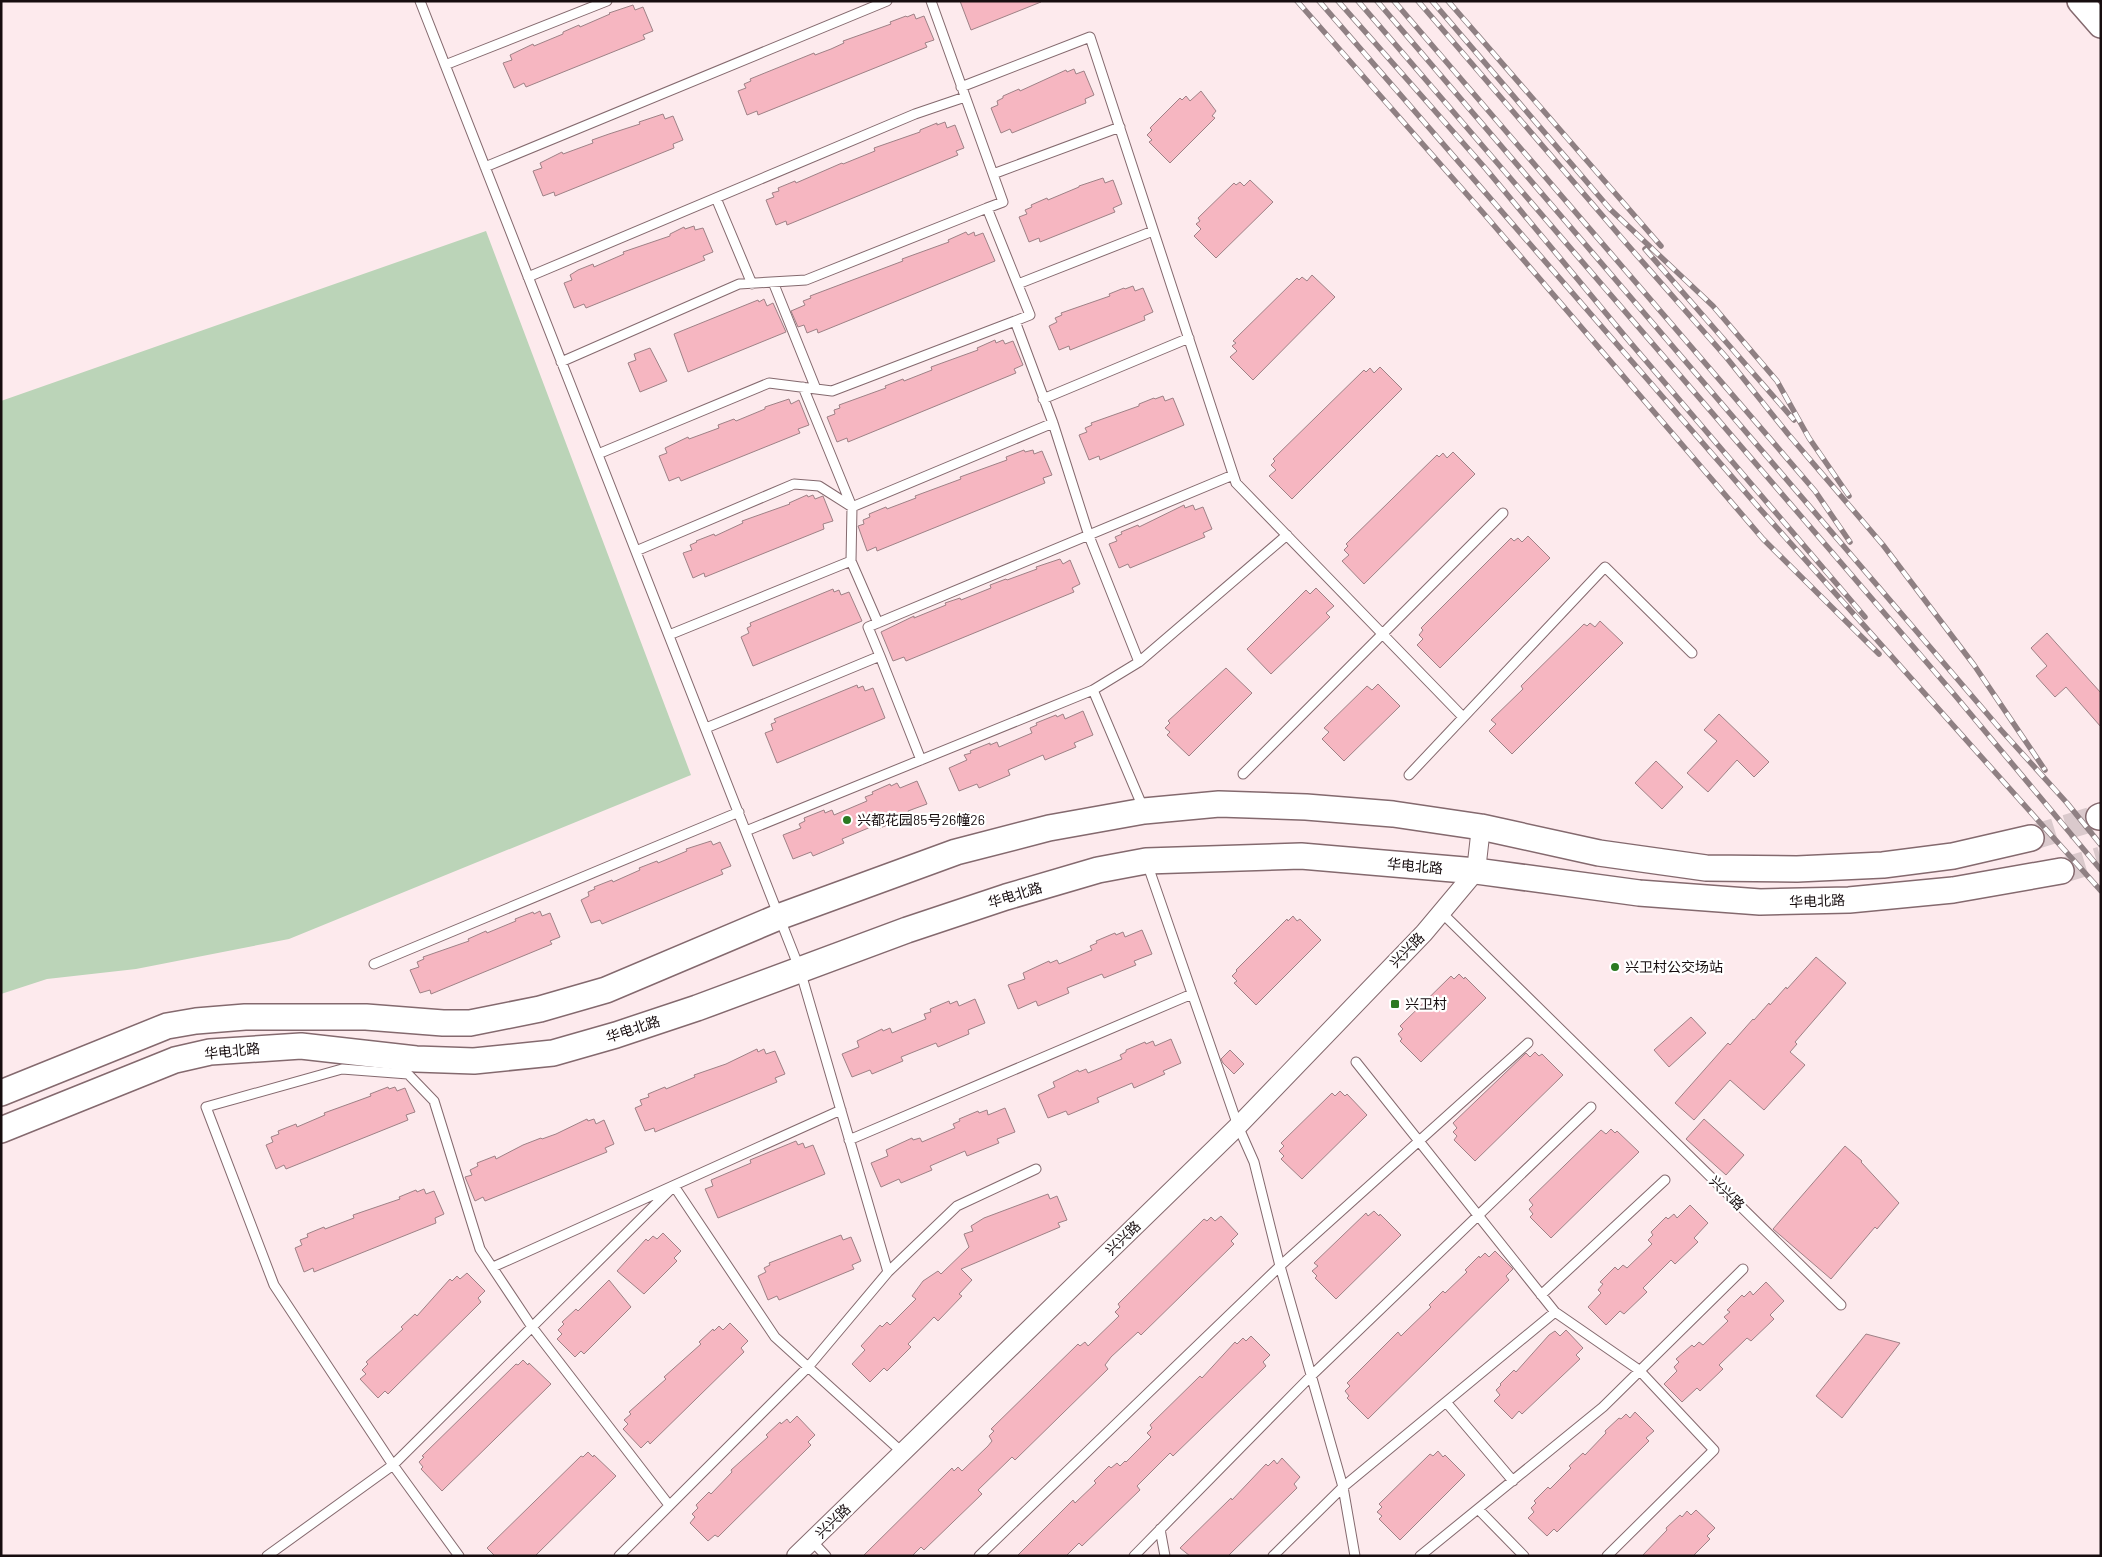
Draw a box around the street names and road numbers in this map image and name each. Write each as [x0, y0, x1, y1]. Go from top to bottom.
street label: 华电北路 [1386, 855, 1444, 876]
street label: 华电北路 [986, 878, 1044, 911]
street label: 华电北路 [1789, 891, 1845, 910]
street label: 兴兴路 [1386, 929, 1427, 971]
street label: 华电北路 [604, 1012, 662, 1045]
street label: 华电北路 [203, 1039, 261, 1062]
street label: 兴兴路 [1706, 1172, 1748, 1213]
street label: 兴兴路 [1102, 1217, 1144, 1258]
street label: 兴兴路 [812, 1500, 854, 1541]

